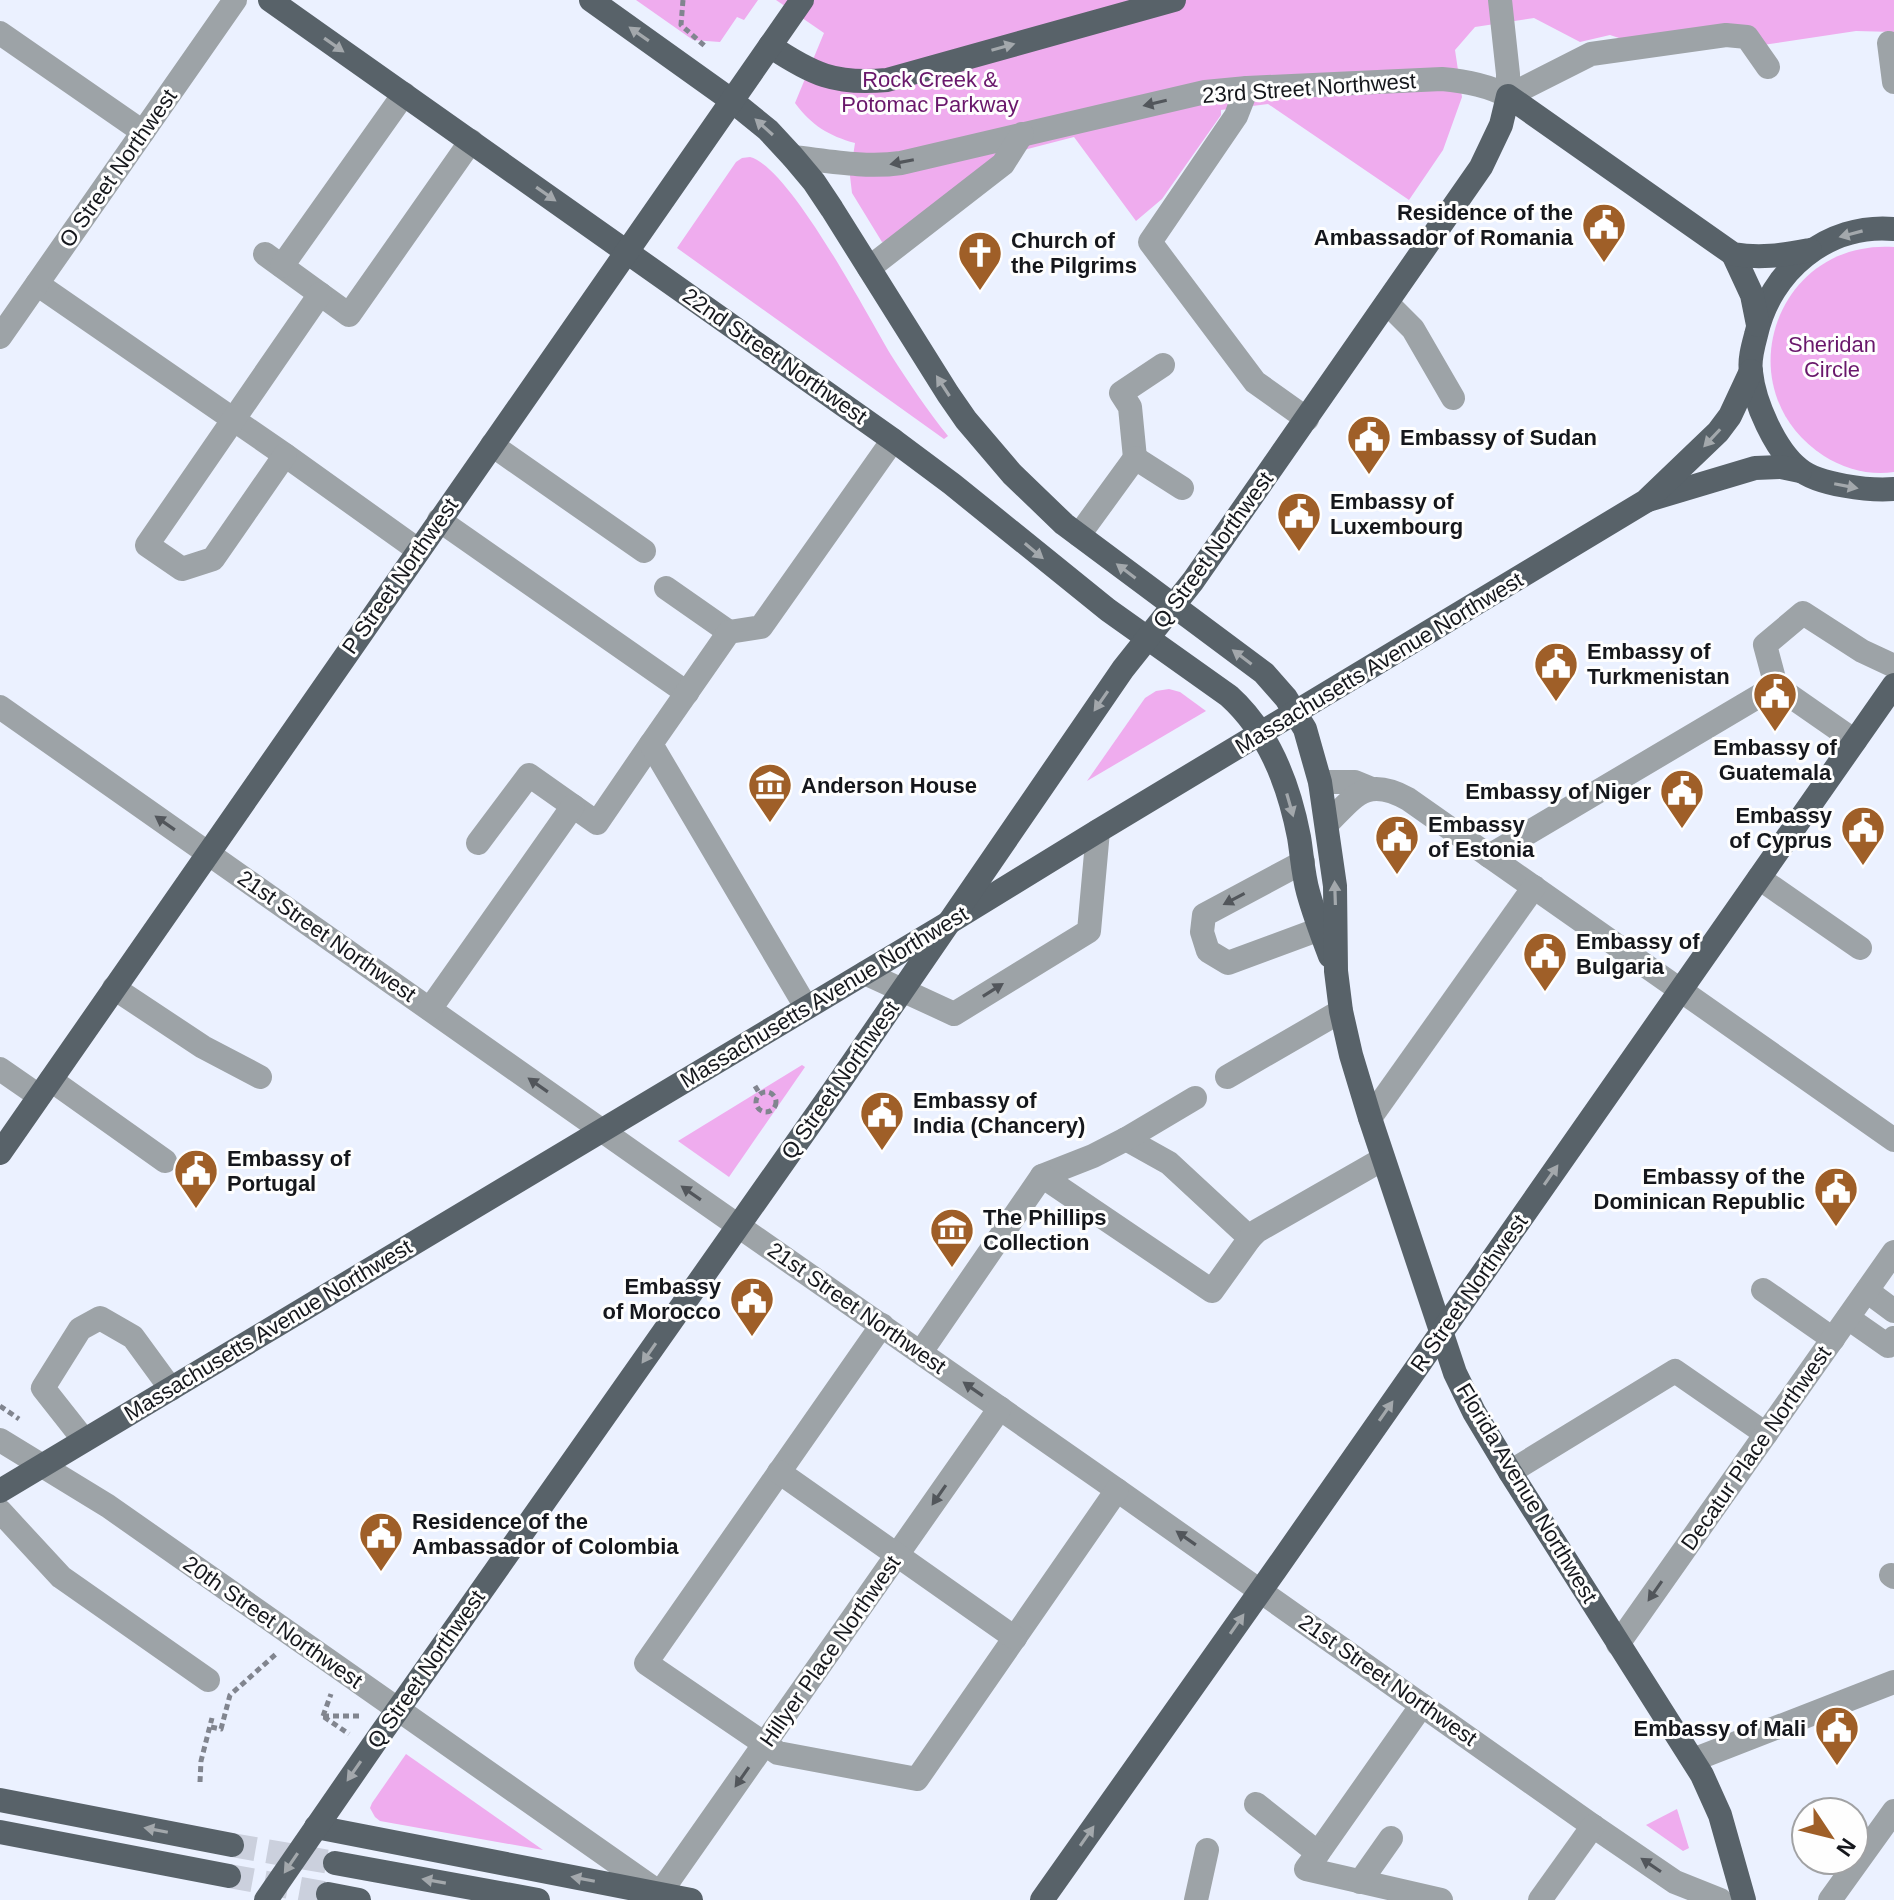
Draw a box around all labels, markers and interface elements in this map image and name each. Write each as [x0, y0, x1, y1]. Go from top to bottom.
one-way arrow [628, 26, 650, 42]
one-way arrow [323, 37, 344, 52]
one-way arrow [990, 41, 1015, 53]
park label: Rock Creek & Potomac Parkway [841, 67, 1019, 117]
street label: 23rd Street Northwest [1201, 68, 1417, 108]
street label: O Street Northwest [54, 84, 182, 252]
one-way arrow [1142, 97, 1167, 110]
one-way arrow [754, 119, 774, 136]
one-way arrow [889, 157, 914, 169]
one-way arrow [536, 186, 557, 201]
place label: Residence of the Ambassador of Romania [1314, 200, 1574, 250]
public building icon: Residence of the Ambassador of Romania [1580, 201, 1628, 264]
place label: Church of the Pilgrims [1011, 228, 1137, 278]
one-way arrow [1838, 228, 1863, 240]
church icon: Church of the Pilgrims [956, 229, 1004, 292]
street label: 22nd Street Northwest [678, 283, 872, 429]
park label: Sheridan Circle [1788, 332, 1876, 382]
one-way arrow [936, 375, 951, 397]
public building icon: Embassy of Sudan [1345, 413, 1393, 476]
place label: Embassy of Sudan [1400, 425, 1597, 450]
one-way arrow [1703, 428, 1721, 447]
street label: Q Street Northwest [1148, 467, 1278, 633]
one-way arrow [1834, 480, 1859, 492]
place label: Embassy of Luxembourg [1330, 489, 1463, 539]
public building icon: Embassy of Luxembourg [1275, 490, 1323, 553]
street label: P Street Northwest [337, 493, 463, 659]
one-way arrow [1024, 542, 1044, 559]
one-way arrow [1116, 563, 1136, 579]
street label: Massachusetts Avenue Northwest [1231, 567, 1527, 759]
place label: Embassy of Turkmenistan [1587, 639, 1730, 689]
public building icon: Embassy of Turkmenistan [1532, 640, 1580, 703]
one-way arrow [1231, 649, 1253, 665]
public building icon: Embassy of Guatemala [1751, 670, 1799, 733]
one-way arrow [1094, 690, 1109, 711]
place label: Embassy of Guatemala [1713, 735, 1837, 785]
museum icon: Anderson House [746, 761, 794, 824]
public building icon: Embassy of Niger [1658, 767, 1706, 830]
place label: Anderson House [801, 773, 977, 798]
place label: Embassy of Niger [1465, 779, 1651, 804]
one-way arrow [1285, 793, 1297, 818]
place label: Embassy of Cyprus [1729, 803, 1833, 853]
public building icon: Embassy of Cyprus [1839, 804, 1887, 867]
place label: Embassy of Estonia [1428, 812, 1535, 862]
public building icon: Embassy of Estonia [1373, 813, 1421, 876]
one-way arrow [154, 816, 175, 831]
street label: 21st Street Northwest [233, 865, 421, 1007]
one-way arrow [1328, 880, 1341, 905]
one-way arrow [1222, 892, 1245, 905]
street label: Massachusetts Avenue Northwest [676, 901, 972, 1093]
place label: Embassy of Bulgaria [1576, 929, 1700, 979]
public building icon: Embassy of Bulgaria [1521, 930, 1569, 993]
one-way arrow [982, 983, 1004, 997]
street label: Q Street Northwest [776, 996, 904, 1164]
one-way arrow [527, 1078, 548, 1093]
place label: Embassy of India (Chancery) [913, 1088, 1085, 1138]
public building icon: Embassy of India (Chancery) [858, 1089, 906, 1152]
place label: Embassy of Portugal [227, 1146, 351, 1196]
public building icon: Embassy of Portugal [172, 1147, 220, 1210]
one-way arrow [1543, 1164, 1558, 1185]
place label: Embassy of the Dominican Republic [1594, 1164, 1805, 1214]
public building icon: Embassy of the Dominican Republic [1812, 1165, 1860, 1228]
one-way arrow [680, 1185, 701, 1200]
place label: The Phillips Collection [983, 1205, 1106, 1255]
museum icon: The Phillips Collection [928, 1206, 976, 1269]
street label: R Street Northwest [1405, 1210, 1533, 1376]
street label: Massachusetts Avenue Northwest [120, 1234, 416, 1426]
street label: 21st Street Northwest [763, 1237, 951, 1379]
place label: Embassy of Morocco [602, 1274, 722, 1324]
public building icon: Embassy of Morocco [728, 1275, 776, 1338]
street label: Decatur Place Northwest [1676, 1341, 1836, 1555]
one-way arrow [642, 1342, 657, 1363]
street label: Florida Avenue Northwest [1452, 1379, 1602, 1607]
one-way arrow [963, 1382, 984, 1397]
one-way arrow [1378, 1400, 1393, 1421]
one-way arrow [932, 1484, 947, 1505]
place label: Residence of the Ambassador of Colombia [412, 1509, 679, 1559]
public building icon: Residence of the Ambassador of Colombia [357, 1510, 405, 1573]
one-way arrow [1176, 1531, 1197, 1546]
street label: 20th Street Northwest [179, 1551, 367, 1693]
street label: Hillyer Place Northwest [755, 1551, 905, 1751]
one-way arrow [1648, 1580, 1663, 1601]
street label: Q Street Northwest [362, 1585, 490, 1753]
street label: 21st Street Northwest [1294, 1609, 1482, 1751]
one-way arrow [1229, 1613, 1245, 1635]
public building icon: Embassy of Mali [1813, 1704, 1861, 1767]
place label: Embassy of Mali [1634, 1716, 1806, 1741]
one-way arrow [347, 1761, 362, 1782]
one-way arrow [735, 1766, 751, 1787]
north arrow [1790, 1796, 1870, 1876]
one-way arrow [143, 1823, 168, 1835]
one-way arrow [1079, 1826, 1094, 1847]
text: N [1831, 1834, 1861, 1861]
one-way arrow [284, 1853, 299, 1874]
one-way arrow [1640, 1858, 1661, 1873]
one-way arrow [571, 1872, 596, 1884]
one-way arrow [421, 1874, 446, 1886]

